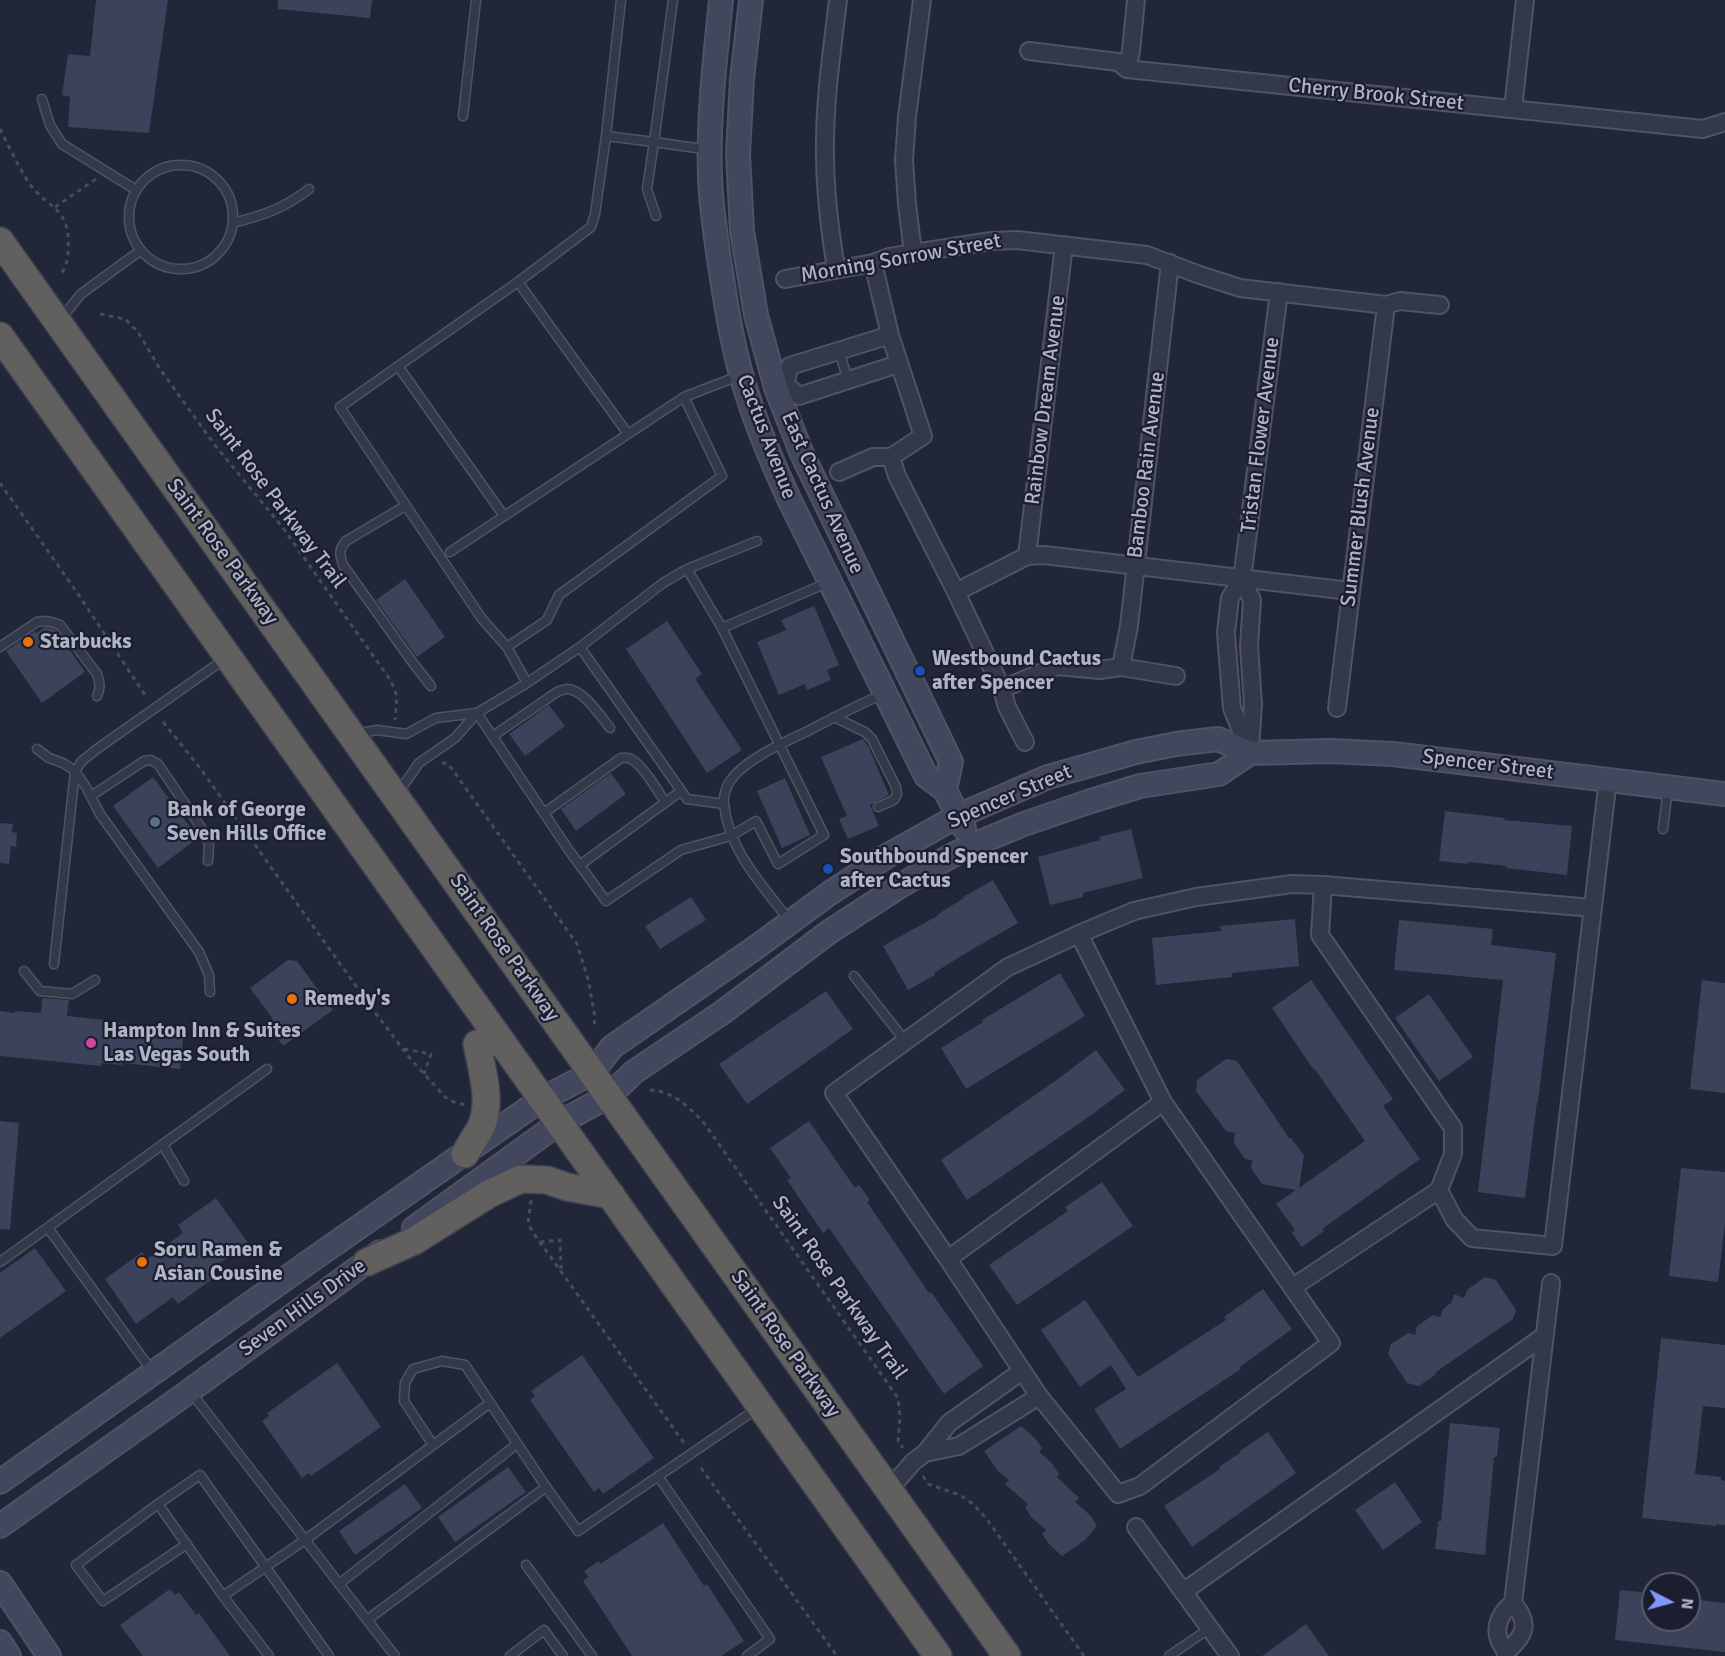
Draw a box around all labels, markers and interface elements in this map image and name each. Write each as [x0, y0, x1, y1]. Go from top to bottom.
street label: Cherry Brook Street [1287, 73, 1465, 117]
street label: Morning Sorrow Street [799, 229, 1003, 289]
street label: Rainbow Dream Avenue [1021, 294, 1071, 506]
street label: Tristan Flower Avenue [1236, 335, 1286, 535]
street label: Bamboo Rain Avenue [1123, 370, 1171, 560]
street label: Cactus Avenue [731, 371, 801, 503]
street label: Saint Rose Parkway Trail [199, 404, 351, 594]
street label: Summer Blush Avenue [1336, 406, 1386, 608]
street label: East Cactus Avenue [775, 408, 869, 578]
street label: Saint Rose Parkway [161, 474, 283, 630]
place label: Starbucks [40, 629, 132, 655]
marker: Starbucks [21, 635, 35, 649]
place label: Westbound Cactus after Spencer [932, 646, 1101, 696]
marker: Westbound Cactus after Spencer [913, 664, 927, 678]
street label: Spencer Street [1421, 744, 1555, 786]
street label: Spencer Street [944, 760, 1076, 834]
place label: Bank of George Seven Hills Office [167, 797, 326, 847]
marker: Bank of George Seven Hills Office [148, 815, 162, 829]
place label: Southbound Spencer after Cactus [840, 844, 1028, 894]
marker: Southbound Spencer after Cactus [821, 862, 835, 876]
street label: Saint Rose Parkway [444, 869, 564, 1027]
place label: Remedy's [304, 986, 390, 1012]
marker: Remedy's [285, 992, 299, 1006]
place label: Hampton Inn & Suites Las Vegas South [103, 1018, 301, 1068]
marker: Hampton Inn & Suites Las Vegas South [84, 1036, 98, 1050]
street label: Saint Rose Parkway Trail [766, 1191, 912, 1385]
place label: Soru Ramen & Asian Cousine [154, 1237, 283, 1287]
street label: Seven Hills Drive [235, 1254, 371, 1362]
marker: Soru Ramen & Asian Cousine [135, 1255, 149, 1269]
street label: Saint Rose Parkway [725, 1265, 845, 1423]
north arrow [1641, 1572, 1701, 1632]
text: N [1676, 1597, 1697, 1610]

